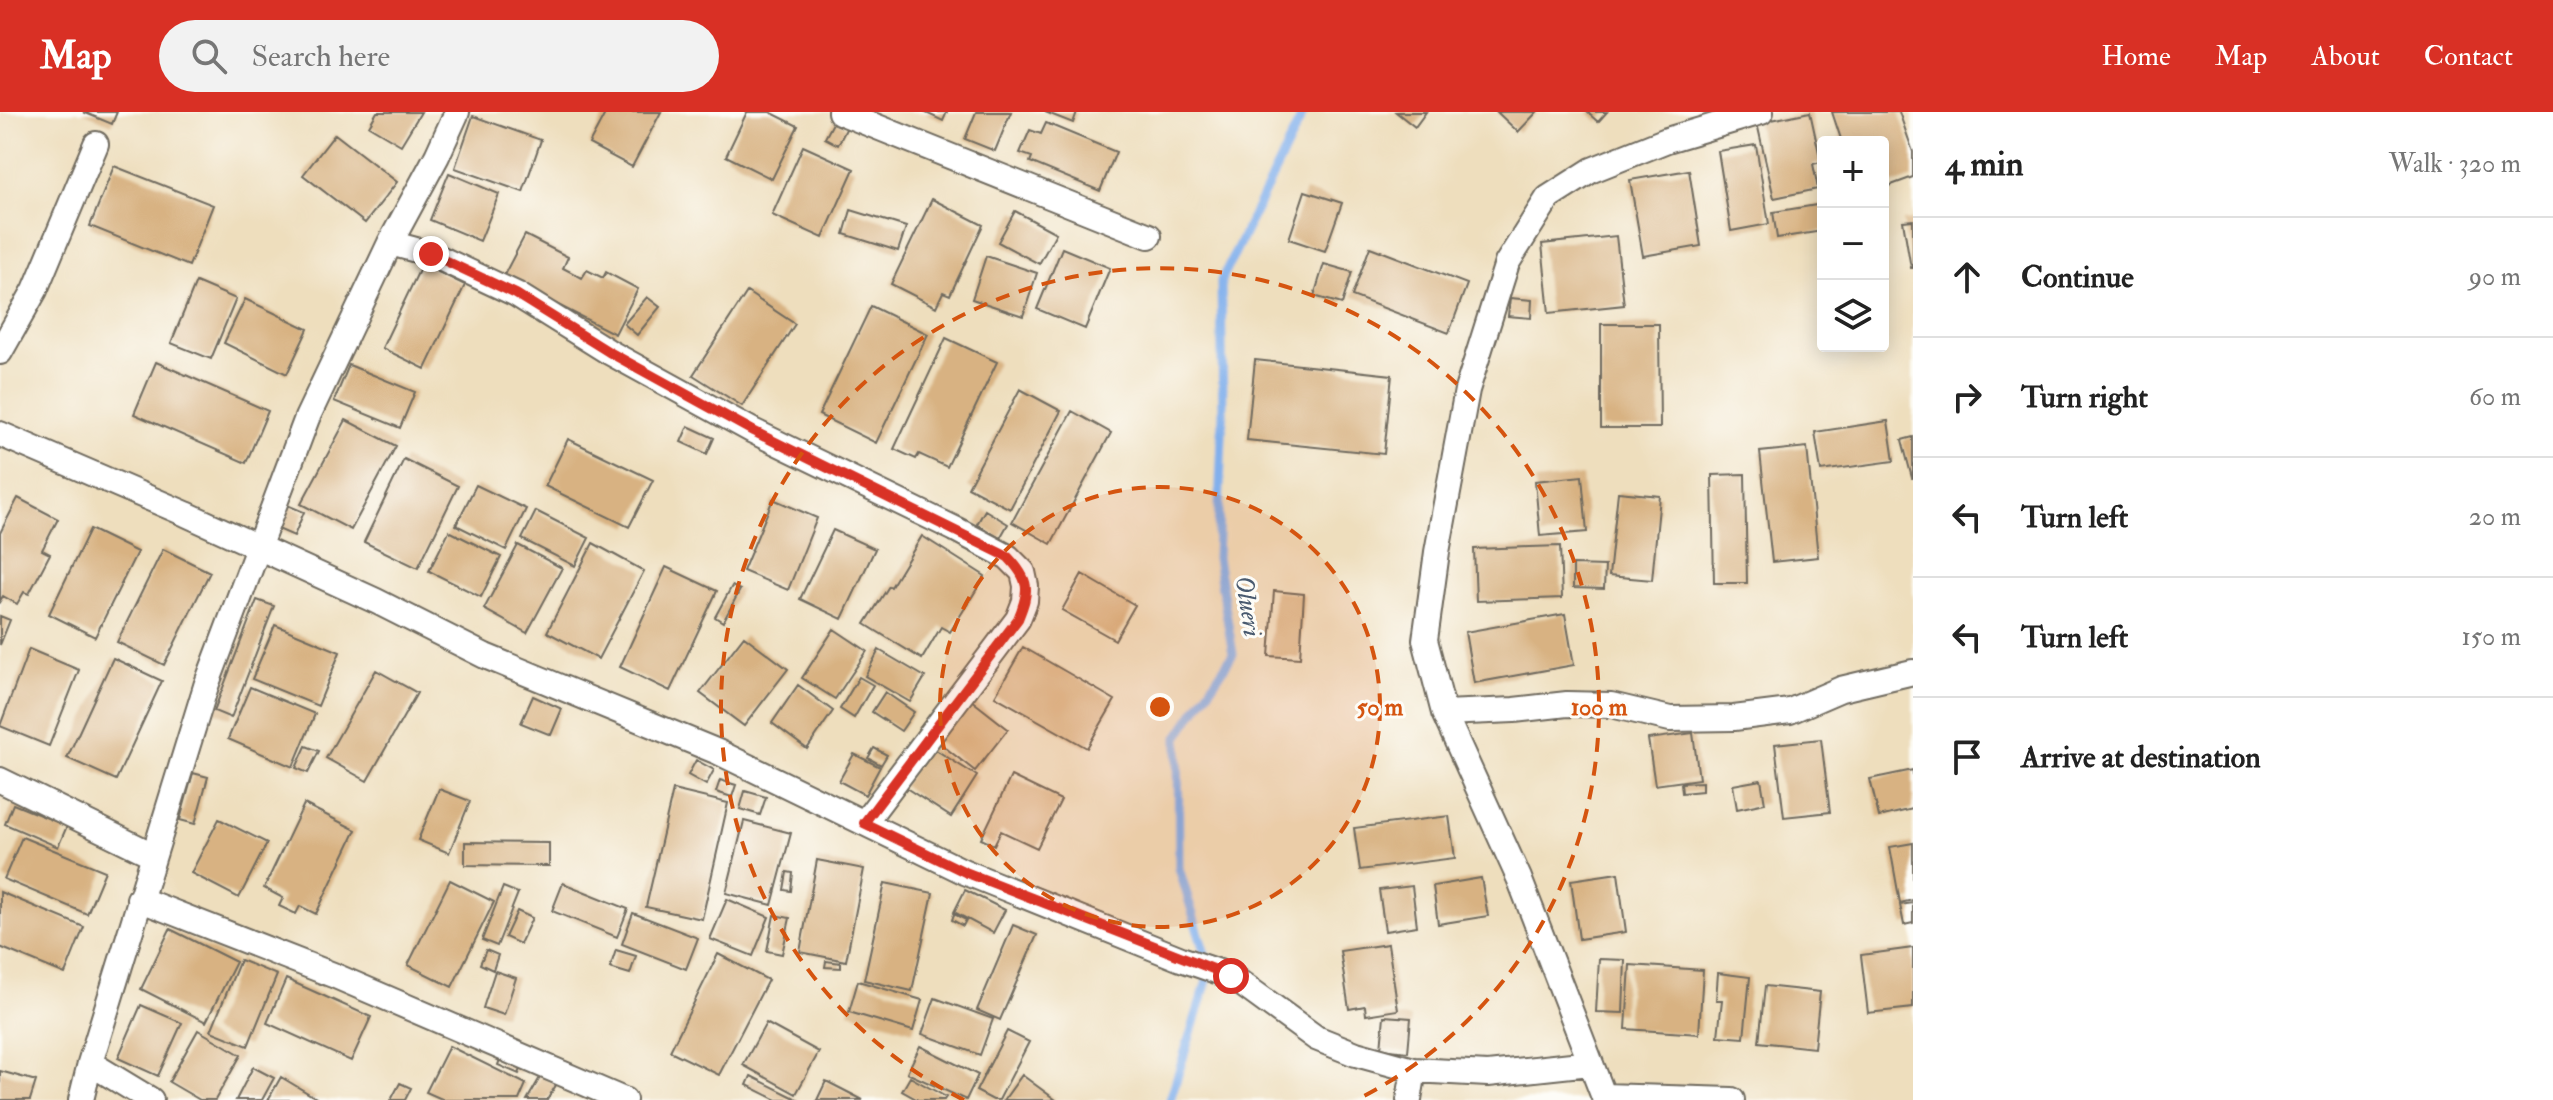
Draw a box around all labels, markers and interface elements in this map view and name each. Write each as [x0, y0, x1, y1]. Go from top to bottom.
search box [159, 20, 719, 92]
text: Map [40, 32, 111, 80]
icon: search [187, 34, 231, 78]
text: Search here [251, 38, 390, 75]
text: Home [2101, 39, 2171, 74]
text: Map [2215, 39, 2267, 74]
text: About [2311, 39, 2380, 74]
text: Contact [2424, 39, 2513, 74]
map controls [1817, 136, 1889, 352]
button: + [1817, 136, 1889, 208]
text: 4 min [1945, 143, 2023, 186]
text: Walk · 320 m [2389, 148, 2521, 180]
button: − [1817, 208, 1889, 280]
route end [413, 236, 449, 272]
icon: ahead [1945, 255, 1989, 299]
text: Continue [2021, 259, 2134, 296]
text: 90 m [2469, 261, 2521, 293]
button: layers [1817, 280, 1889, 352]
icon: right [1945, 375, 1989, 419]
text: Turn right [2021, 379, 2148, 416]
text: 60 m [2469, 381, 2521, 413]
icon: left [1945, 495, 1989, 539]
text: Turn left [2021, 499, 2128, 536]
text: 20 m [2469, 501, 2521, 533]
water label: Olueri [1227, 573, 1269, 639]
icon: left [1945, 615, 1989, 659]
text: Turn left [2021, 619, 2128, 656]
text: 150 m [2462, 621, 2521, 653]
text: 50 m [1357, 692, 1404, 723]
text: 100 m [1571, 692, 1628, 723]
centre of rings [1146, 693, 1174, 721]
icon: arrive [1945, 735, 1989, 779]
text: Arrive at destination [2021, 739, 2261, 776]
route start [1213, 958, 1249, 994]

